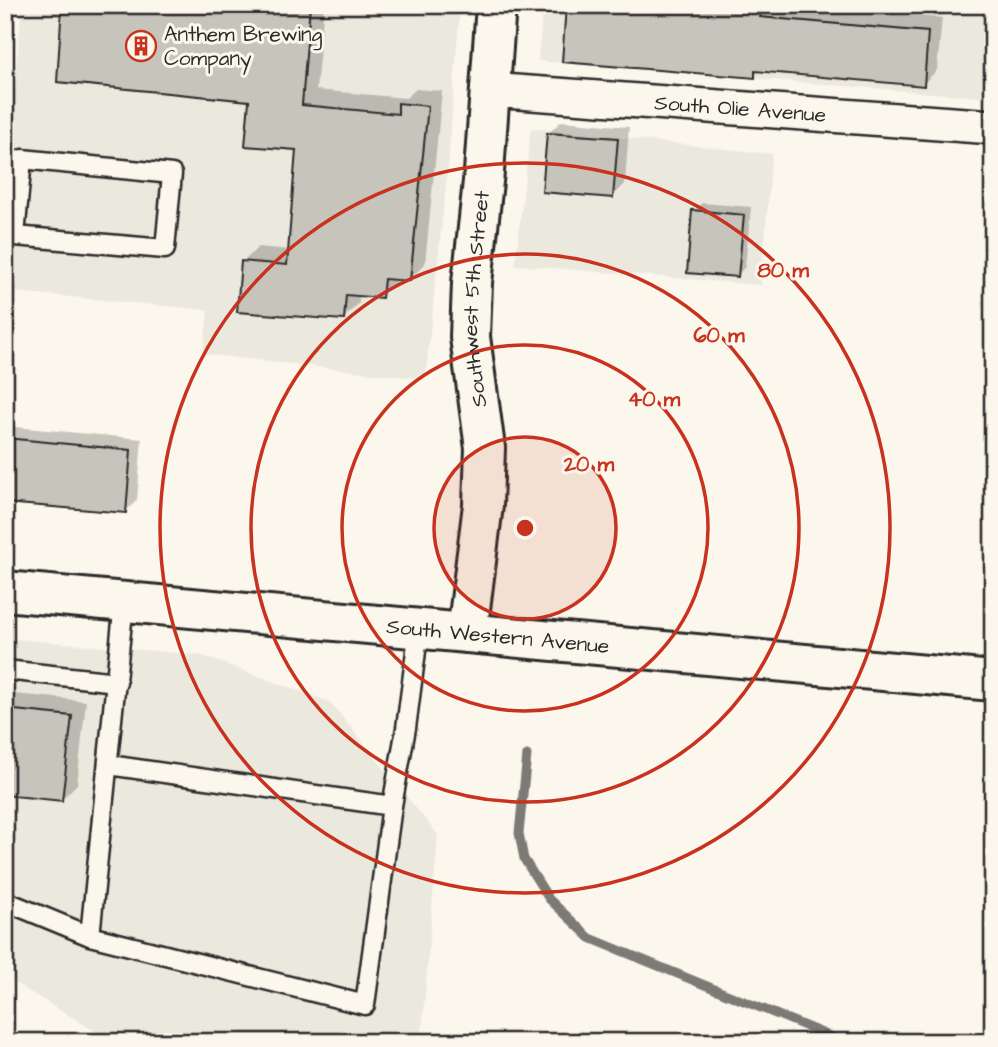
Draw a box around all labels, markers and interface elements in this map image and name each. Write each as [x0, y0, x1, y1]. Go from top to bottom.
place label: Anthem Brewing Company [164, 20, 322, 75]
building icon: Anthem Brewing Company [124, 29, 158, 63]
street label: South Olie Avenue [654, 88, 827, 129]
street label: Southwest 5th Street [456, 189, 496, 409]
text: 80 m [757, 256, 809, 285]
text: 60 m [693, 321, 745, 350]
text: 40 m [628, 385, 681, 414]
text: 20 m [563, 450, 615, 479]
centre of rings [513, 516, 537, 540]
street label: South Western Avenue [385, 611, 611, 660]

